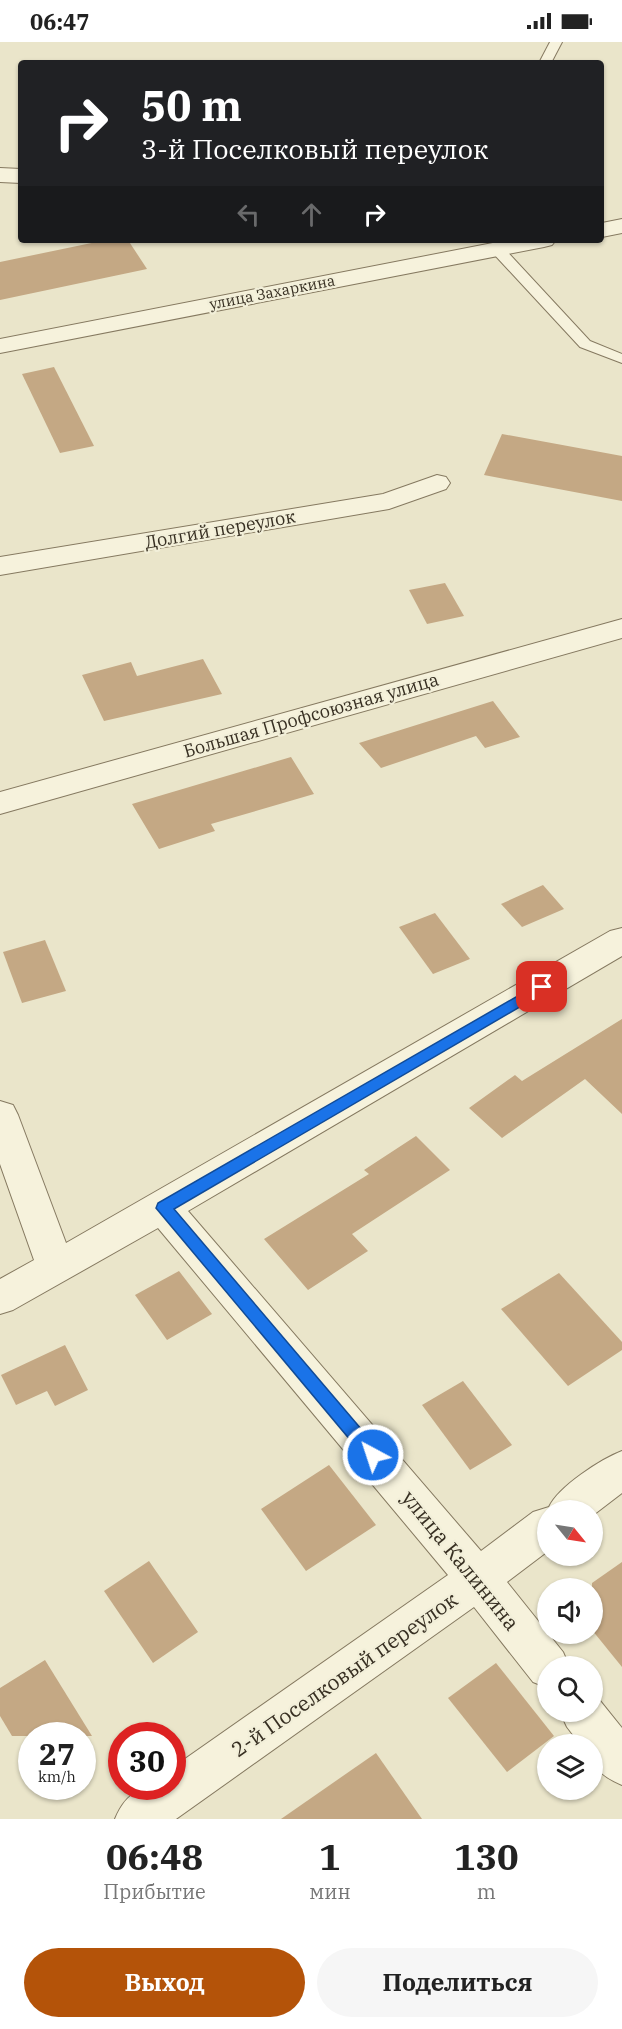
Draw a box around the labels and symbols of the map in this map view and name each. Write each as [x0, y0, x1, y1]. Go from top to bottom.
street label: улица Захаркина [208, 270, 336, 314]
street label: Долгий переулок [143, 504, 298, 554]
street label: Большая Профсоюзная улица [181, 667, 441, 763]
pin [516, 961, 567, 1012]
position arrow [341, 1423, 405, 1487]
street label: улица Калинина [396, 1484, 526, 1636]
north arrow [537, 1500, 603, 1566]
street label: 2-й Поселковый переулок [225, 1585, 463, 1763]
speed limit sign: 30 [108, 1722, 186, 1800]

